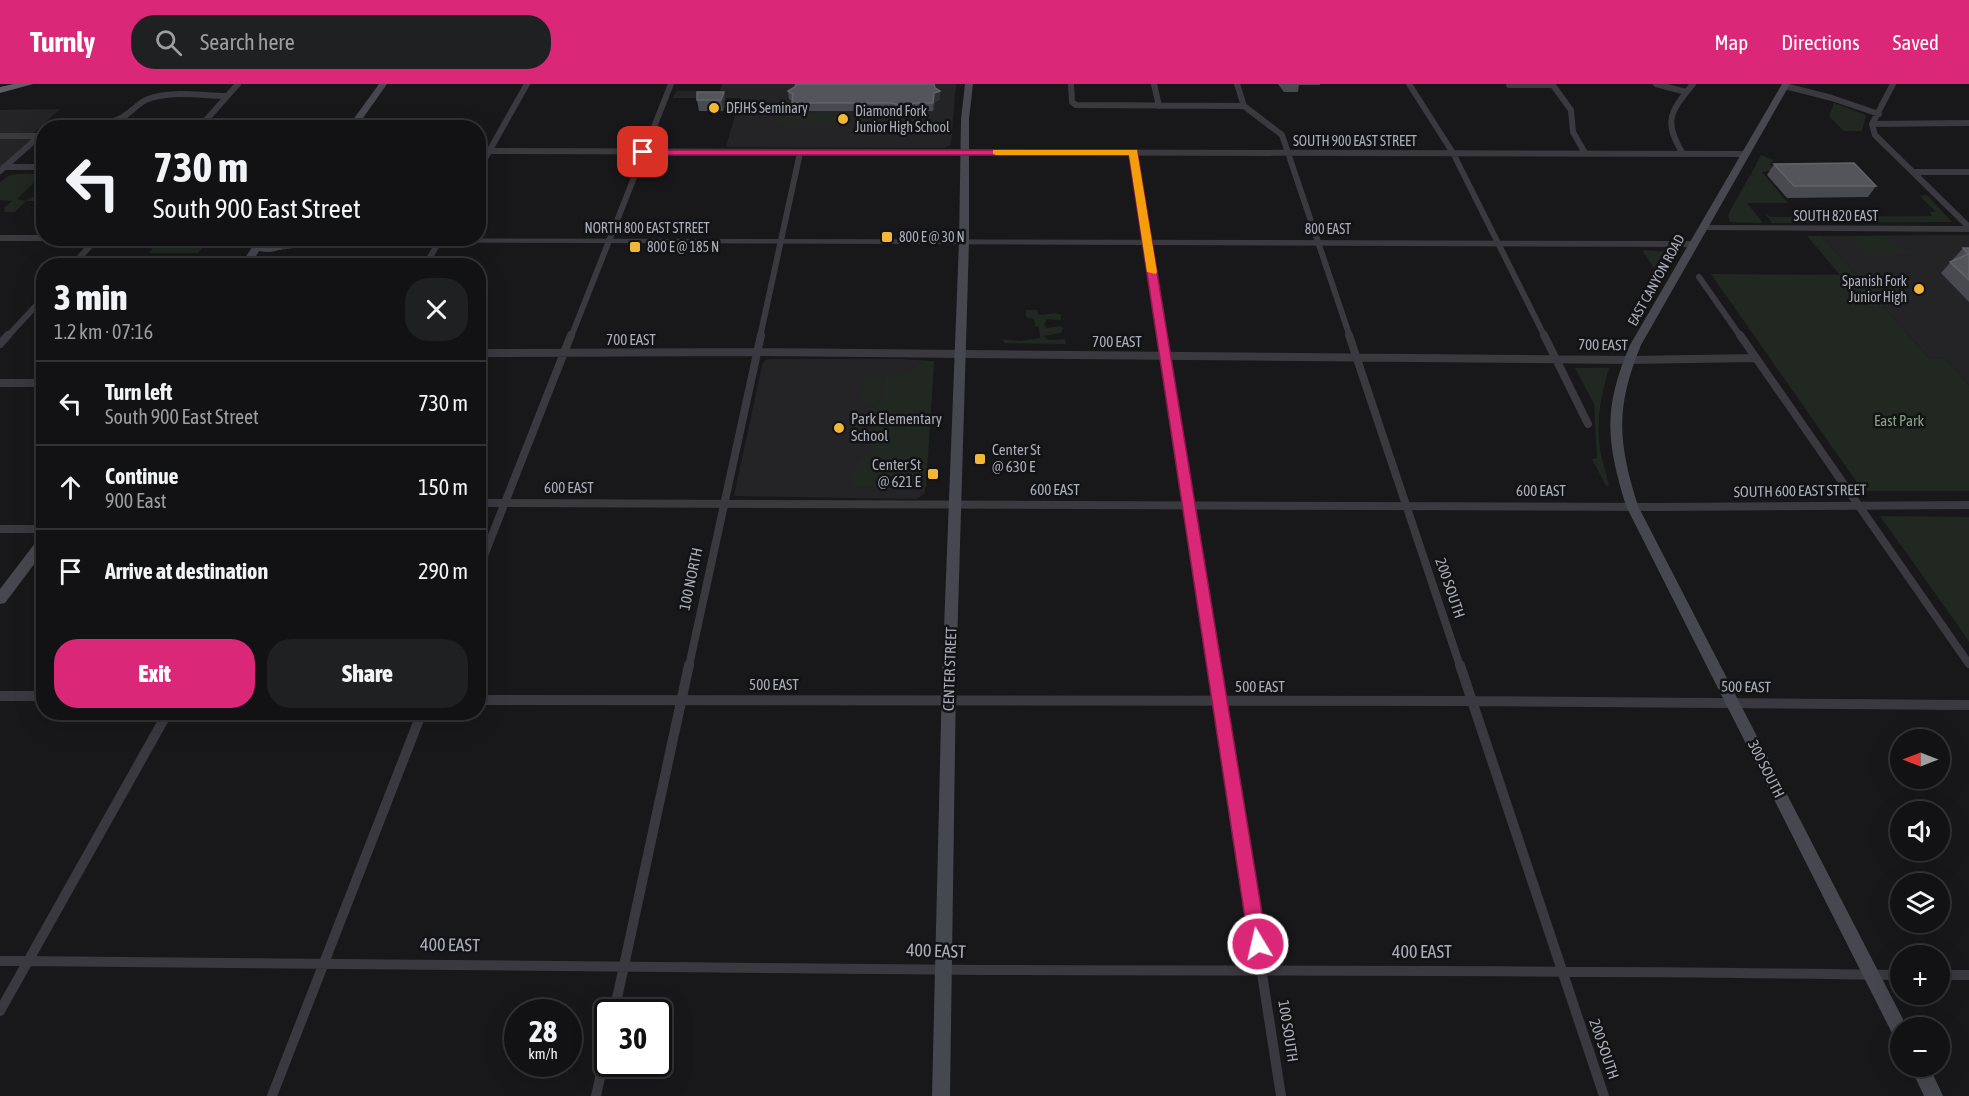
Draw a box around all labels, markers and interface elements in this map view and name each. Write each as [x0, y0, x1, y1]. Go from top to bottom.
search box [131, 15, 551, 69]
text: Turnly [30, 26, 95, 58]
icon: search [152, 26, 185, 59]
text: Search here [200, 29, 295, 55]
text: Map [1714, 30, 1748, 54]
text: Directions [1781, 30, 1860, 54]
text: Saved [1893, 30, 1939, 54]
place label: DFJHS Seminary [726, 100, 808, 116]
marker: DFJHS Seminary [707, 101, 721, 115]
place label: Diamond Fork Junior High School [855, 103, 950, 135]
marker: Diamond Fork Junior High School [836, 112, 850, 126]
pin [617, 126, 668, 177]
street label: SOUTH 900 EAST STREET [1293, 133, 1417, 149]
icon: arrive [626, 135, 659, 168]
text: 730 m [153, 143, 248, 191]
icon: left [54, 144, 132, 222]
text: South 900 East Street [153, 193, 361, 224]
street label: SOUTH 820 EAST [1793, 208, 1879, 224]
street label: NORTH 800 EAST STREET [584, 220, 710, 236]
street label: 800 EAST [1305, 221, 1351, 237]
place label: 800 E @ 30 N [899, 229, 965, 245]
marker: 800 E @ 30 N [880, 230, 894, 244]
street label: EAST CANYON ROAD [1624, 231, 1688, 329]
place label: 800 E @ 185 N [647, 239, 719, 255]
marker: 800 E @ 185 N [628, 240, 642, 254]
place label: Spanish Fork Junior High [1842, 273, 1907, 305]
text: 3 min [54, 276, 128, 318]
button: close [405, 278, 468, 341]
marker: Spanish Fork Junior High [1912, 282, 1926, 296]
text: 1.2 km · 07:16 [54, 320, 153, 343]
street label: 700 EAST [606, 331, 656, 348]
street label: 700 EAST [1092, 333, 1142, 350]
street label: 700 EAST [1578, 336, 1628, 353]
text: Turn left [105, 379, 172, 405]
icon: left [54, 387, 87, 420]
text: 730 m [418, 390, 468, 416]
text: South 900 East Street [105, 405, 259, 428]
place label: Park Elementary School [851, 410, 942, 444]
park label: East Park [1874, 412, 1924, 429]
marker: Park Elementary School [832, 421, 846, 435]
place label: Center St @ 630 E [992, 441, 1041, 475]
marker: Center St @ 630 E [973, 452, 987, 466]
place label: Center St @ 621 E [872, 456, 922, 490]
text: Continue [105, 463, 179, 489]
marker: Center St @ 621 E [926, 467, 940, 481]
icon: ahead [54, 471, 87, 504]
text: 150 m [418, 474, 468, 500]
street label: 600 EAST [544, 479, 594, 496]
street label: 600 EAST [1030, 481, 1080, 498]
street label: SOUTH 600 EAST STREET [1733, 481, 1867, 500]
street label: 600 EAST [1516, 482, 1566, 499]
text: 900 East [105, 489, 167, 512]
street label: 100 NORTH [676, 546, 705, 612]
icon: arrive [54, 555, 87, 588]
street label: 200 SOUTH [1432, 556, 1469, 620]
text: Arrive at destination [105, 558, 268, 584]
text: 290 m [418, 558, 468, 584]
street label: CENTER STREET [940, 626, 959, 711]
button: Exit [54, 639, 255, 708]
button: Share [267, 639, 468, 708]
street label: 500 EAST [749, 676, 799, 693]
street label: 500 EAST [1235, 678, 1285, 695]
street label: 500 EAST [1721, 678, 1771, 695]
north arrow [1890, 729, 1950, 789]
map controls [1890, 729, 1950, 1077]
street label: 300 SOUTH [1745, 737, 1788, 800]
button: sound [1890, 801, 1950, 861]
button: layers [1890, 873, 1950, 933]
position arrow [1226, 912, 1290, 976]
street label: 400 EAST [420, 933, 480, 956]
street label: 400 EAST [906, 939, 966, 962]
street label: 400 EAST [1392, 941, 1452, 962]
button: + [1890, 945, 1950, 1005]
speed limit sign: 30 [594, 999, 672, 1077]
street label: 100 SOUTH [1275, 999, 1302, 1063]
text: 28 [529, 1014, 557, 1048]
street label: 200 SOUTH [1586, 1017, 1623, 1081]
button: − [1890, 1017, 1950, 1077]
text: km/h [528, 1045, 558, 1062]

